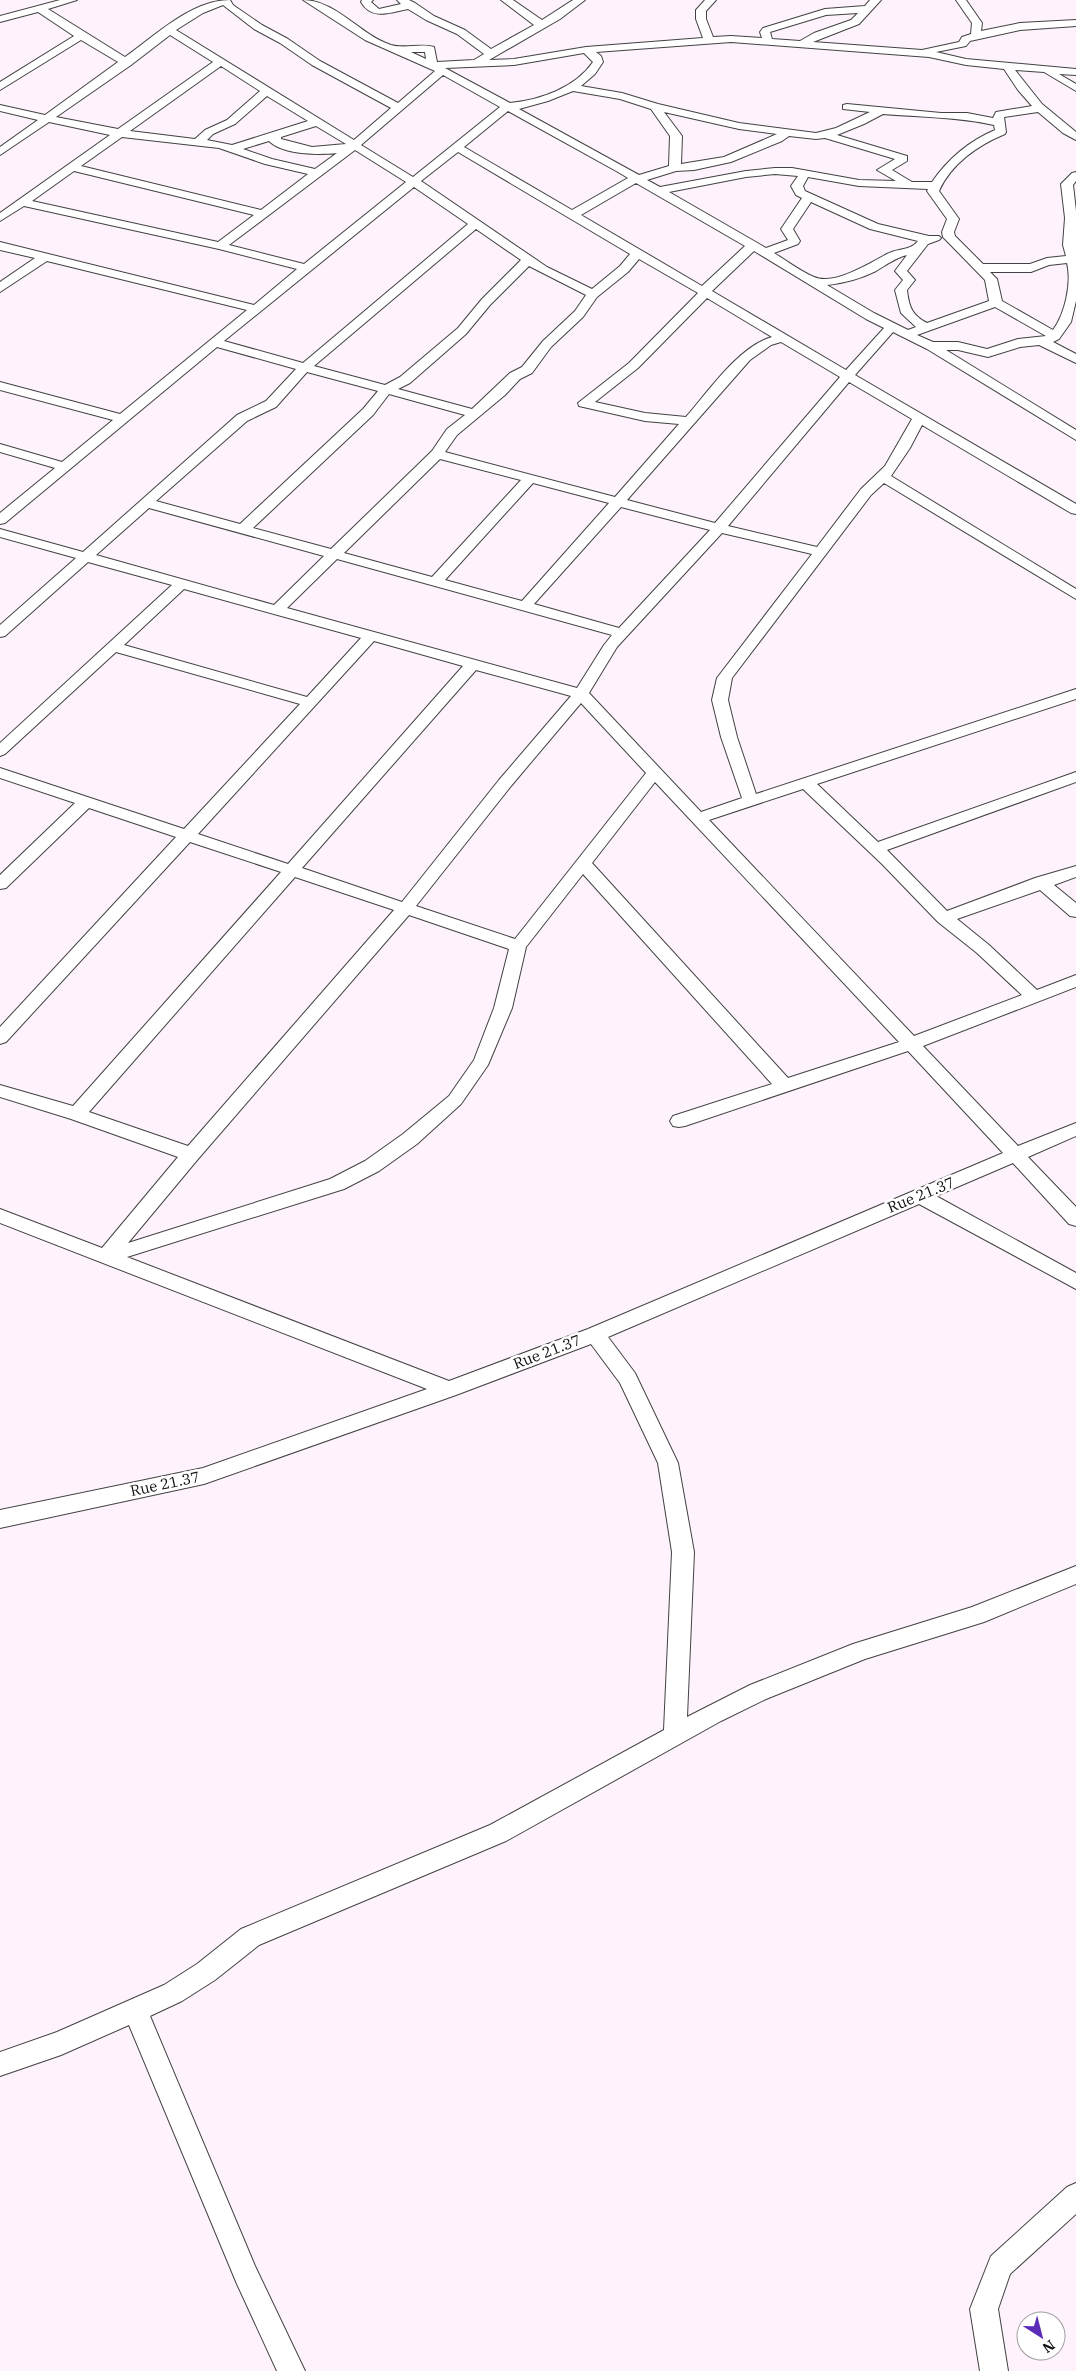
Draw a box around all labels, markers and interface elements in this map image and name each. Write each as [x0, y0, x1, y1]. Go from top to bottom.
street label: Rue 21.37 [884, 1172, 957, 1217]
street label: Rue 21.37 [510, 1330, 583, 1373]
street label: Rue 21.37 [128, 1467, 202, 1500]
north arrow [1016, 2311, 1066, 2361]
text: N [1039, 2336, 1058, 2357]

